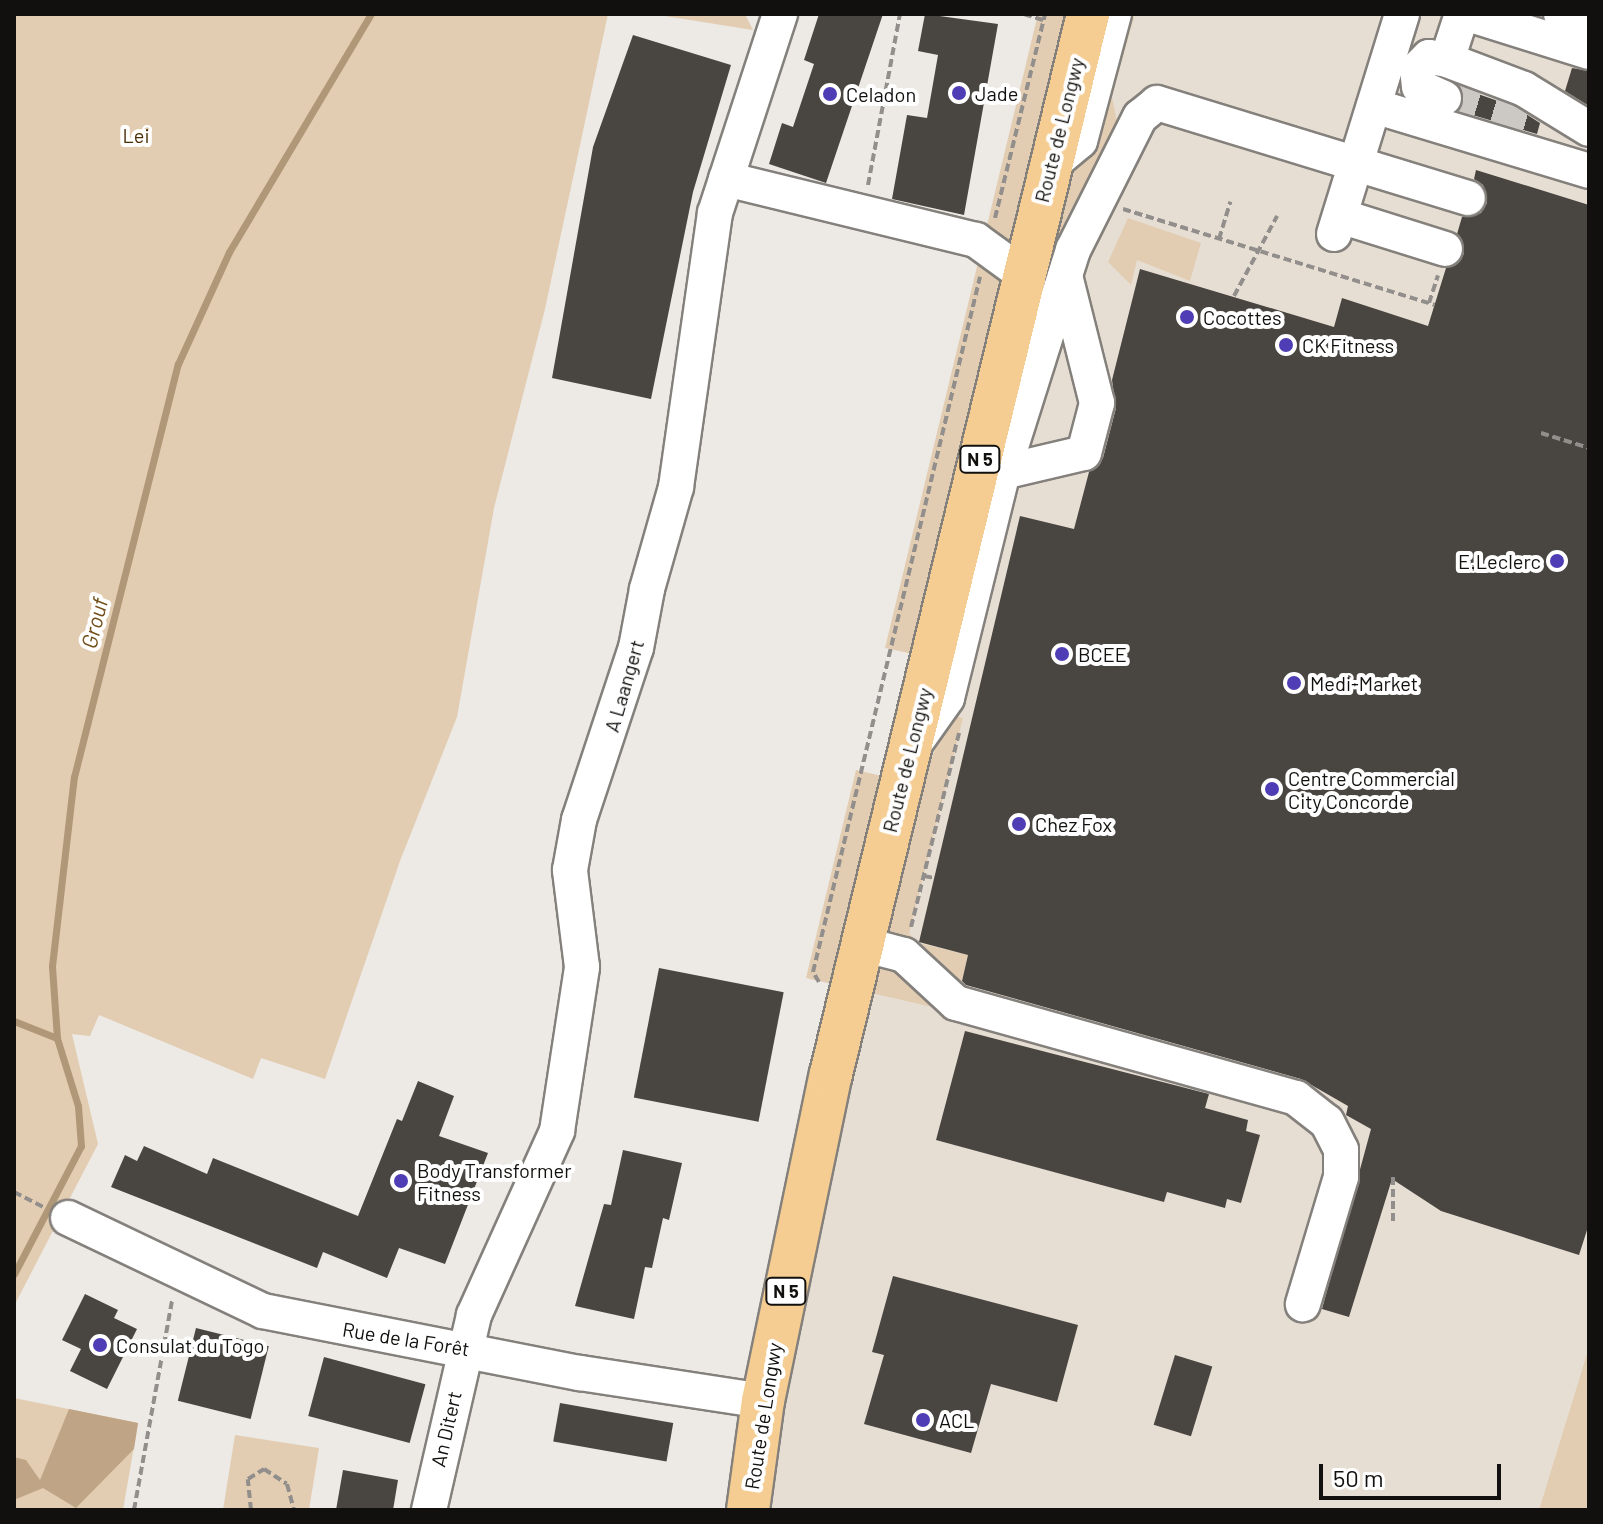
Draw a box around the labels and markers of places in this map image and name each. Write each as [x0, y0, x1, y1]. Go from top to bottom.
place label: Jade [975, 81, 1018, 105]
place label: Celadon [846, 82, 916, 106]
marker: Jade [950, 84, 968, 102]
marker: Celadon [821, 85, 839, 103]
place label: Cocottes [1203, 305, 1281, 329]
marker: Cocottes [1178, 308, 1196, 326]
place label: CK Fitness [1302, 333, 1394, 357]
marker: CK Fitness [1277, 336, 1295, 354]
place label: E.Leclerc [1458, 549, 1541, 573]
marker: E.Leclerc [1548, 552, 1566, 570]
place label: BCEE [1078, 642, 1127, 666]
marker: BCEE [1053, 645, 1071, 663]
place label: Medi-Market [1310, 671, 1418, 695]
marker: Medi-Market [1285, 674, 1303, 692]
place label: Centre Commercial City Concorde [1288, 766, 1455, 813]
marker: Centre Commercial City Concorde [1263, 780, 1281, 798]
place label: Chez Fox [1035, 812, 1112, 836]
marker: Chez Fox [1010, 815, 1028, 833]
place label: Body Transformer Fitness [417, 1158, 571, 1205]
marker: Body Transformer Fitness [392, 1172, 410, 1190]
place label: Consulat du Togo [116, 1333, 264, 1357]
marker: Consulat du Togo [91, 1336, 109, 1354]
place label: ACL [939, 1408, 974, 1432]
marker: ACL [914, 1411, 932, 1429]

